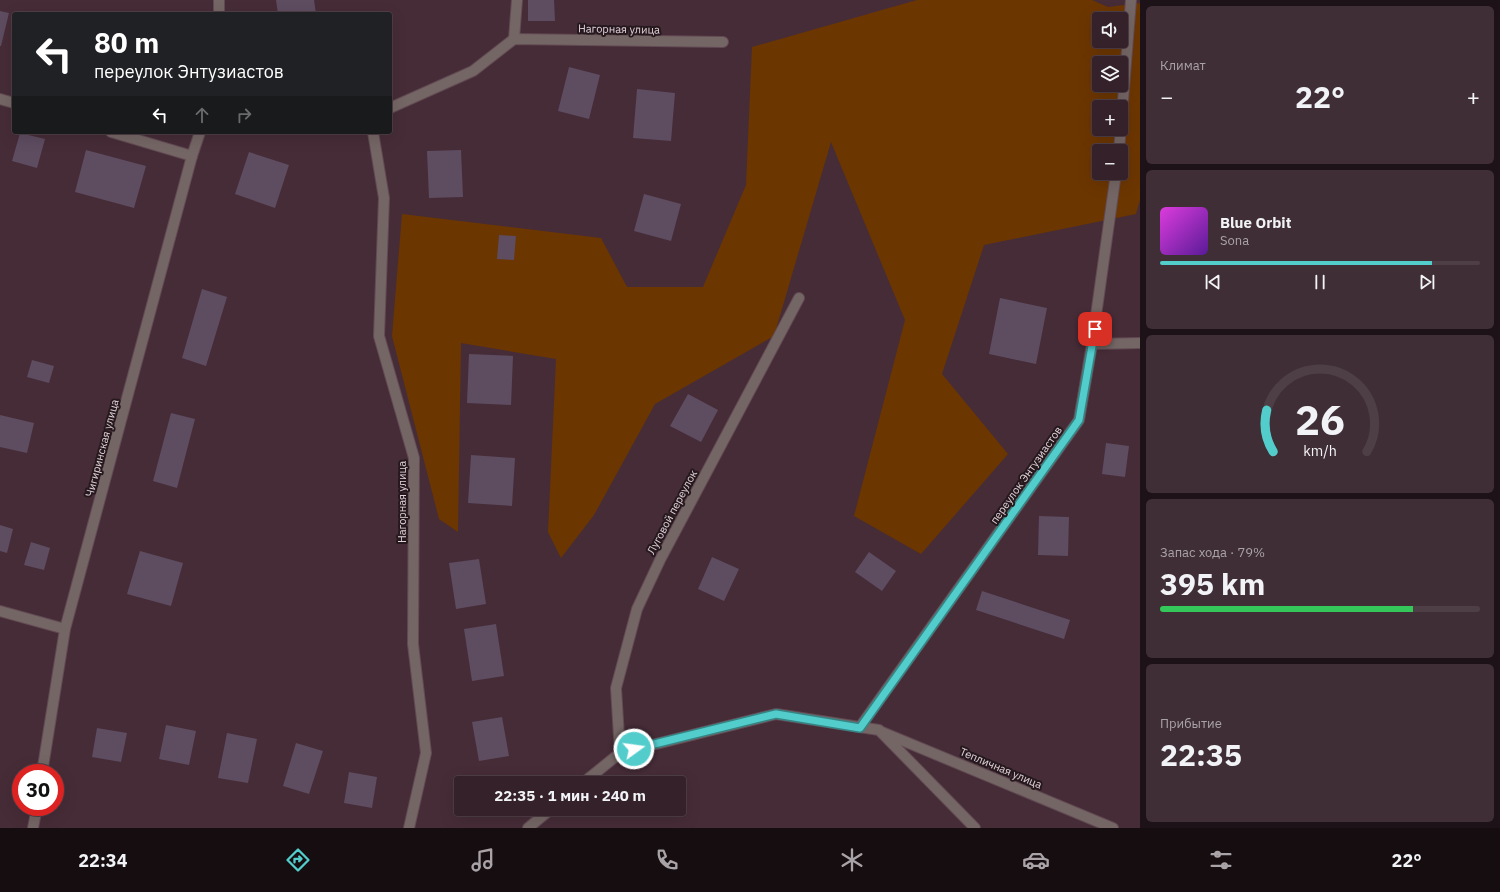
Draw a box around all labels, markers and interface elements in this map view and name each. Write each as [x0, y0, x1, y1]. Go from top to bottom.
map controls [1092, 12, 1128, 180]
button: sound [1092, 12, 1128, 48]
street label: Нагорная улица [578, 21, 660, 37]
text: 80 m [94, 24, 159, 61]
icon: left [28, 28, 80, 80]
button: layers [1092, 56, 1128, 92]
text: Климат [1160, 57, 1206, 74]
text: переулок Энтузиастов [94, 60, 284, 83]
text: 22° [1295, 77, 1345, 116]
text: − [1160, 82, 1173, 111]
text: + [1467, 82, 1480, 111]
button: + [1092, 100, 1128, 136]
icon: left [149, 104, 171, 126]
icon: ahead [191, 104, 213, 126]
icon: right [233, 104, 255, 126]
button: − [1092, 144, 1128, 180]
text: Blue Orbit [1220, 213, 1291, 232]
text: Sona [1220, 232, 1249, 249]
icon: previous [1202, 271, 1224, 293]
icon: pause [1309, 271, 1331, 293]
icon: next [1416, 271, 1438, 293]
pin [1078, 312, 1112, 346]
icon: arrive [1084, 318, 1106, 340]
text: 26 [1295, 392, 1345, 446]
street label: Чигиринская улица [82, 398, 122, 498]
street label: переулок Энтузиастов [987, 423, 1065, 527]
text: km/h [1303, 441, 1337, 460]
street label: Нагорная улица [395, 461, 409, 543]
street label: Луговой переулок [644, 467, 700, 557]
text: Запас хода · 79% [1160, 544, 1265, 561]
text: 395 km [1160, 564, 1265, 603]
text: Прибытие [1160, 715, 1222, 732]
position arrow [613, 728, 655, 770]
text: 22:35 [1160, 735, 1242, 774]
street label: Тепличная улица [958, 744, 1044, 792]
speed limit sign: 30 [12, 764, 64, 816]
text: 22:35 · 1 мин · 240 m [494, 786, 646, 805]
icon: directions [284, 846, 312, 874]
icon: music [469, 846, 497, 874]
icon: phone [653, 846, 681, 874]
icon: climate [838, 846, 866, 874]
icon: car [1022, 846, 1050, 874]
icon: filters [1207, 846, 1235, 874]
text: 22:34 [78, 849, 127, 872]
text: 22° [1392, 849, 1422, 872]

